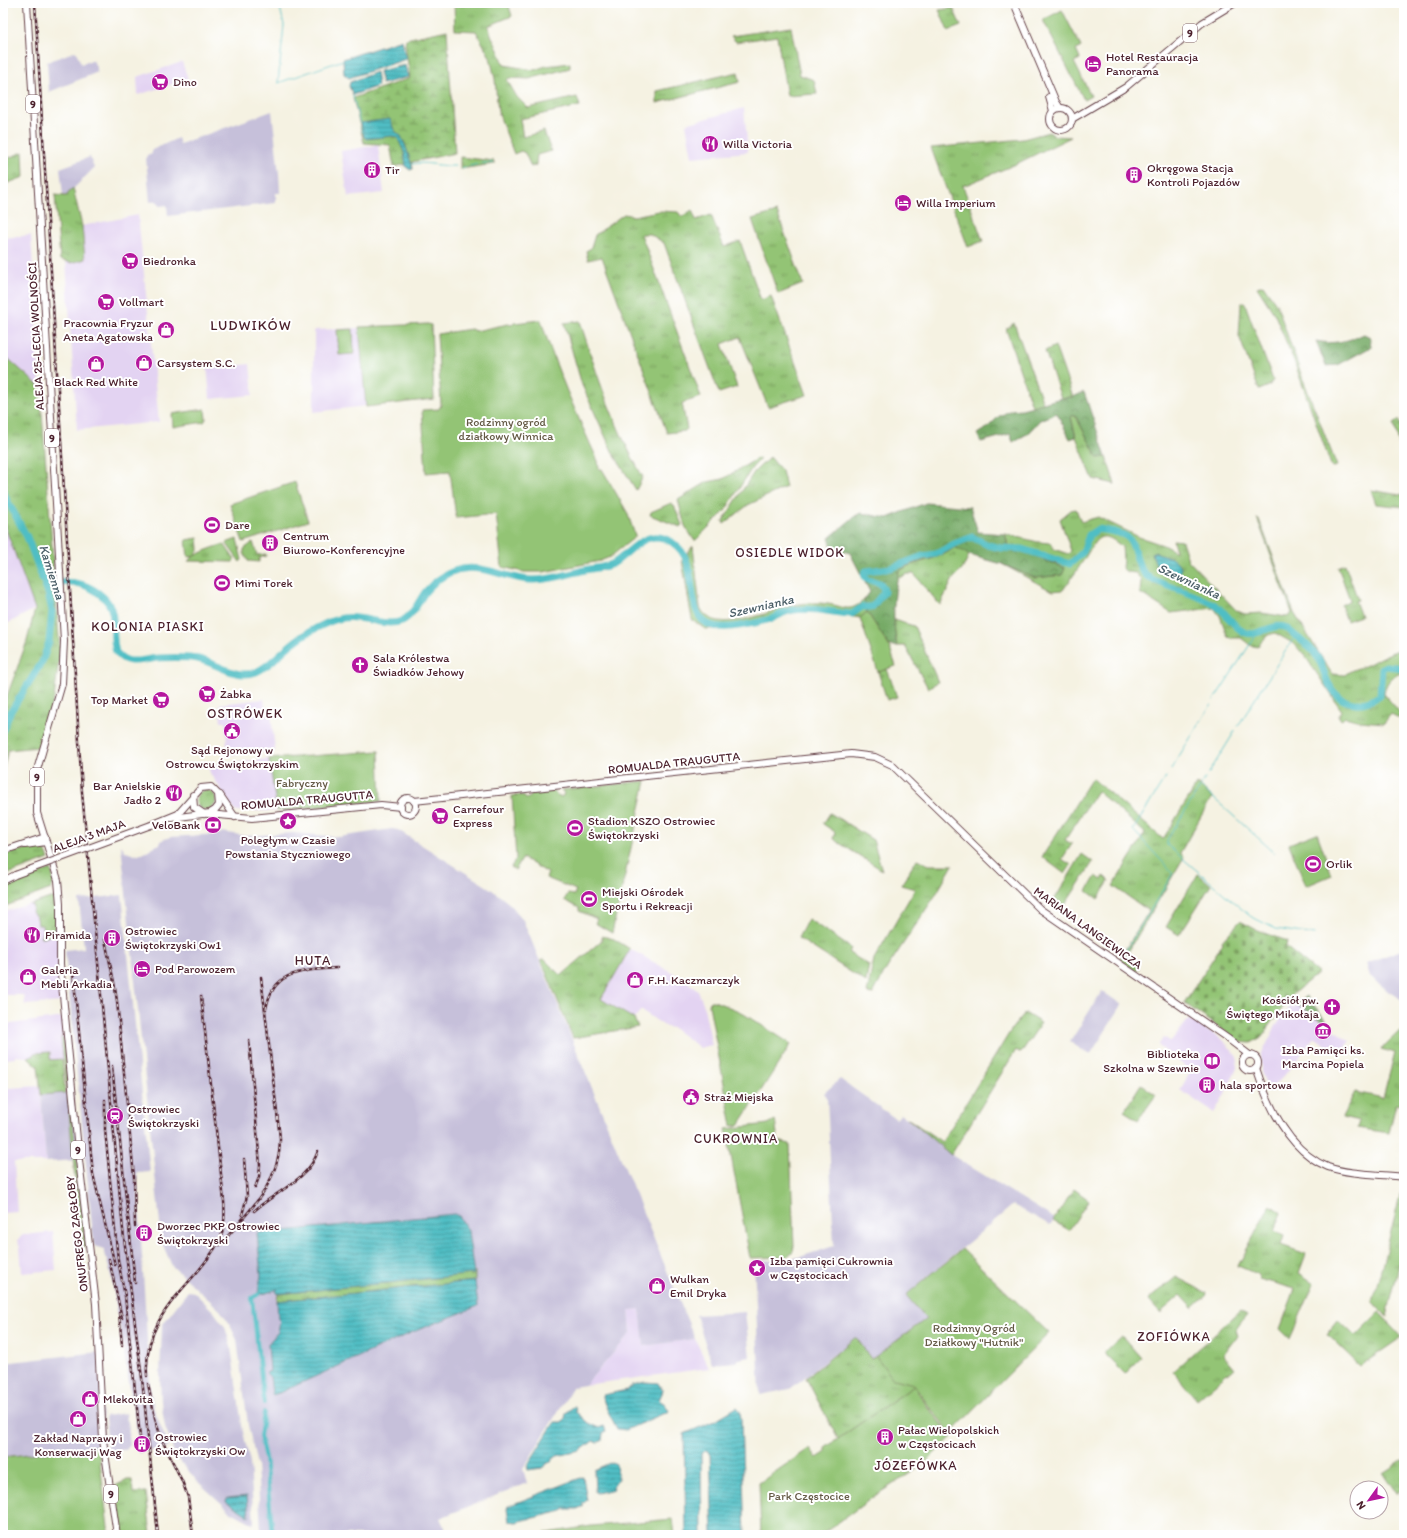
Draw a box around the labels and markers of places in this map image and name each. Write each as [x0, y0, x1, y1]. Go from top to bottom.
place label: Hotel Restauracja Panorama [1106, 50, 1199, 78]
hotel icon: Hotel Restauracja Panorama [1083, 54, 1103, 74]
supermarket icon: Dino [150, 72, 170, 92]
place label: Dino [173, 75, 197, 89]
restaurant icon: Willa Victoria [700, 134, 720, 154]
place label: Willa Victoria [723, 137, 793, 151]
building icon: Tir [362, 160, 382, 180]
place label: Okręgowa Stacja Kontroli Pojazdów [1147, 161, 1240, 189]
place label: Tir [385, 163, 400, 177]
building icon: Okręgowa Stacja Kontroli Pojazdów [1124, 165, 1144, 185]
hotel icon: Willa Imperium [893, 193, 913, 213]
place label: Willa Imperium [916, 196, 996, 210]
supermarket icon: Biedronka [120, 251, 140, 271]
place label: Biedronka [143, 254, 197, 268]
supermarket icon: Vollmart [96, 292, 116, 312]
place label: Vollmart [119, 295, 164, 309]
place label: Pracownia Fryzur Aneta Agatowska [63, 316, 153, 344]
shop icon: Pracownia Fryzur Aneta Agatowska [156, 320, 176, 340]
shop icon: Carsystem S.C. [134, 353, 154, 373]
shop icon: Black Red White [86, 354, 106, 374]
place label: Carsystem S.C. [157, 356, 235, 370]
place label: Black Red White [54, 375, 138, 389]
sports icon: Dare [202, 515, 222, 535]
place label: Dare [225, 518, 250, 532]
place label: Centrum Biurowo-Konferencyjne [283, 529, 405, 557]
building icon: Centrum Biurowo-Konferencyjne [260, 533, 280, 553]
sports icon: Mimi Torek [212, 573, 232, 593]
place label: Mimi Torek [235, 576, 293, 590]
place label: Sala Królestwa Świadków Jehowy [373, 651, 465, 679]
church icon: Sala Królestwa Świadków Jehowy [350, 655, 370, 675]
supermarket icon: Żabka [197, 684, 217, 704]
place label: Żabka [220, 687, 251, 701]
supermarket icon: Top Market [151, 690, 171, 710]
place label: Top Market [91, 693, 148, 707]
public building icon: Sąd Rejonowy w Ostrowcu Świętokrzyskim [222, 721, 242, 741]
place label: Sąd Rejonowy w Ostrowcu Świętokrzyskim [165, 743, 299, 771]
place label: Bar Anielskie Jadło 2 [93, 779, 162, 807]
restaurant icon: Bar Anielskie Jadło 2 [164, 783, 184, 803]
place label: Carrefour Express [453, 802, 504, 830]
supermarket icon: Carrefour Express [430, 806, 450, 826]
place icon: Poległym w Czasie Powstania Styczniowego [278, 811, 298, 831]
place label: Stadion KSZO Ostrowiec Świętokrzyski [588, 814, 716, 842]
bank icon: VeloBank [203, 815, 223, 835]
place label: VeloBank [152, 818, 201, 832]
sports icon: Stadion KSZO Ostrowiec Świętokrzyski [565, 818, 585, 838]
place label: Poległym w Czasie Powstania Styczniowego [225, 833, 351, 861]
sports icon: Orlik [1303, 854, 1323, 874]
place label: Orlik [1326, 857, 1353, 871]
place label: Miejski Ośrodek Sportu i Rekreacji [602, 885, 693, 913]
sports icon: Miejski Ośrodek Sportu i Rekreacji [579, 889, 599, 909]
place label: Ostrowiec Świętokrzyski Ow1 [125, 924, 222, 952]
restaurant icon: Piramida [22, 925, 42, 945]
place label: Piramida [45, 928, 92, 942]
building icon: Ostrowiec Świętokrzyski Ow1 [102, 928, 122, 948]
hotel icon: Pod Parowozem [132, 959, 152, 979]
place label: Pod Parowozem [155, 962, 236, 976]
place label: Galeria Mebli Arkadia [41, 963, 112, 991]
shop icon: Galeria Mebli Arkadia [18, 967, 38, 987]
shop icon: F.H. Kaczmarczyk [625, 970, 645, 990]
place label: F.H. Kaczmarczyk [648, 973, 740, 987]
place label: Kościół pw. Świętego Mikołaja [1226, 993, 1320, 1021]
church icon: Kościół pw. Świętego Mikołaja [1322, 997, 1342, 1017]
museum icon: Izba Pamięci ks. Marcina Popiela [1313, 1021, 1333, 1041]
place label: Izba Pamięci ks. Marcina Popiela [1282, 1043, 1365, 1071]
place label: Biblioteka Szkolna w Szewnie [1103, 1047, 1199, 1075]
library icon: Biblioteka Szkolna w Szewnie [1202, 1051, 1222, 1071]
building icon: hala sportowa [1197, 1075, 1217, 1095]
place label: hala sportowa [1220, 1078, 1292, 1092]
public building icon: Straż Miejska [681, 1087, 701, 1107]
place label: Straż Miejska [704, 1090, 774, 1104]
place label: Ostrowiec Świętokrzyski [128, 1102, 199, 1130]
station icon: Ostrowiec Świętokrzyski [105, 1106, 125, 1126]
place label: Dworzec PKP Ostrowiec Świętokrzyski [157, 1219, 280, 1247]
building icon: Dworzec PKP Ostrowiec Świętokrzyski [134, 1223, 154, 1243]
place label: Izba pamięci Cukrownia w Częstocicach [770, 1254, 893, 1282]
place icon: Izba pamięci Cukrownia w Częstocicach [747, 1258, 767, 1278]
place label: Wulkan Emil Dryka [670, 1272, 727, 1300]
shop icon: Wulkan Emil Dryka [647, 1276, 667, 1296]
shop icon: Mlekovita [80, 1389, 100, 1409]
place label: Mlekovita [103, 1392, 154, 1406]
shop icon: Zakład Naprawy i Konserwacji Wag [68, 1409, 88, 1429]
place label: Pałac Wielopolskich w Częstocicach [898, 1423, 999, 1451]
building icon: Pałac Wielopolskich w Częstocicach [875, 1427, 895, 1447]
place label: Ostrowiec Świętokrzyski Ow [155, 1430, 246, 1458]
place label: Zakład Naprawy i Konserwacji Wag [33, 1431, 123, 1459]
building icon: Ostrowiec Świętokrzyski Ow [132, 1434, 152, 1454]

